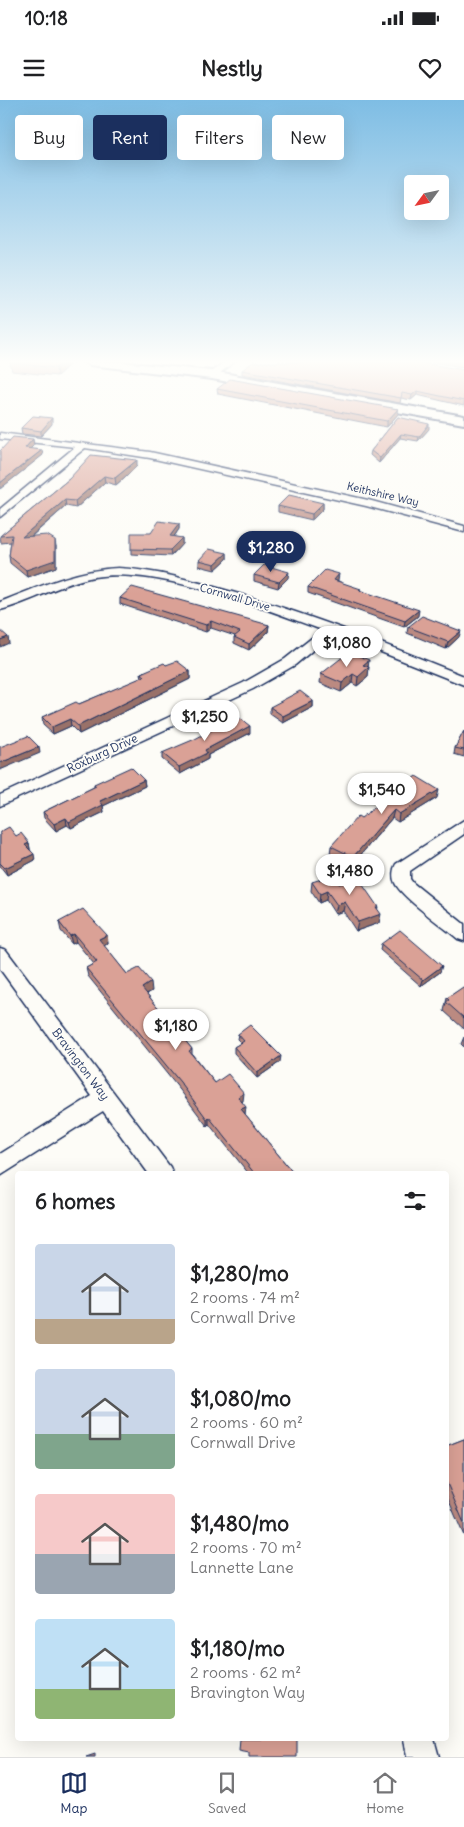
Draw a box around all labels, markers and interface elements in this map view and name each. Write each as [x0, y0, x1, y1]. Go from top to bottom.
text: 10:18 [25, 6, 68, 30]
icon: menu [20, 54, 48, 82]
text: Nestly [201, 54, 263, 82]
icon: heart [416, 54, 444, 82]
chip: Buy [15, 115, 83, 160]
chip: Rent [93, 115, 167, 160]
chip: Filters [177, 115, 262, 160]
chip: New [272, 115, 344, 160]
north arrow [404, 175, 449, 220]
map controls [404, 175, 449, 220]
street label: Keithshire Way [346, 479, 420, 509]
pin: $1,280 [230, 530, 312, 573]
text: $1,280 [248, 537, 294, 557]
street label: Cornwall Drive [198, 580, 272, 614]
pin: $1,080 [306, 626, 388, 668]
text: $1,080 [323, 632, 371, 652]
pin: $1,250 [164, 700, 246, 742]
text: $1,250 [182, 706, 228, 726]
street label: Roxburg Drive [64, 730, 140, 776]
pin: $1,540 [341, 772, 423, 815]
text: $1,540 [358, 779, 406, 799]
pin: $1,480 [309, 854, 391, 896]
text: $1,480 [327, 860, 374, 880]
pin: $1,180 [135, 1008, 217, 1051]
text: $1,180 [154, 1015, 198, 1035]
street label: Bravington Way [49, 1025, 113, 1103]
icon: filters [401, 1187, 429, 1215]
text: 6 homes [35, 1188, 115, 1215]
text: $1,280/mo [190, 1260, 289, 1287]
icon: home [75, 1264, 135, 1324]
text: 2 rooms · 74 m² [190, 1287, 300, 1307]
text: Cornwall Drive [190, 1307, 296, 1327]
text: $1,080/mo [190, 1385, 291, 1412]
icon: home [75, 1389, 135, 1449]
text: 2 rooms · 60 m² [190, 1412, 303, 1432]
text: Cornwall Drive [190, 1432, 296, 1452]
text: $1,480/mo [190, 1510, 289, 1537]
icon: home [75, 1514, 135, 1574]
text: 2 rooms · 70 m² [190, 1537, 302, 1557]
text: Lannette Lane [190, 1557, 294, 1577]
text: $1,180/mo [190, 1635, 285, 1662]
icon: home [75, 1639, 135, 1699]
text: 2 rooms · 62 m² [190, 1662, 301, 1682]
text: Bravington Way [190, 1682, 305, 1702]
tab: Map [60, 1769, 88, 1817]
tab: Saved [208, 1769, 246, 1817]
tab: Home [366, 1769, 404, 1817]

